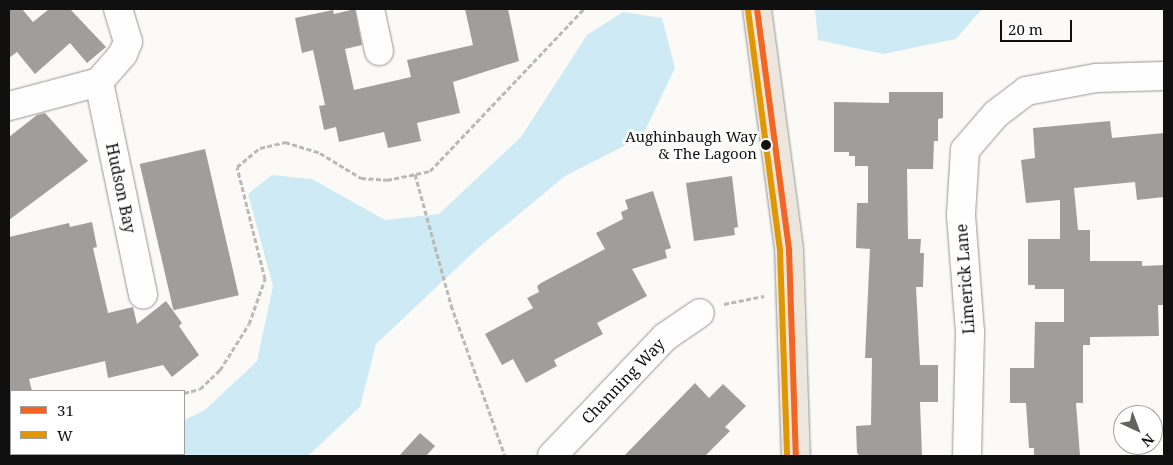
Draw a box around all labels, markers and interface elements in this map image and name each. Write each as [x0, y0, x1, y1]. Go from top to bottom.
scale bar [1003, 10, 1076, 42]
text: 20 m [1008, 19, 1043, 39]
place label: Aughinbaugh Way & The Lagoon [625, 127, 757, 162]
marker: Aughinbaugh Way & The Lagoon [761, 140, 771, 150]
street label: Hudson Bay [102, 141, 140, 235]
street label: Limerick Lane [952, 223, 978, 335]
street label: Channing Way [577, 334, 669, 428]
legend [10, 390, 185, 455]
text: 31 [57, 400, 74, 420]
north arrow [1113, 405, 1163, 455]
text: W [57, 425, 73, 445]
text: N [1137, 430, 1158, 451]

